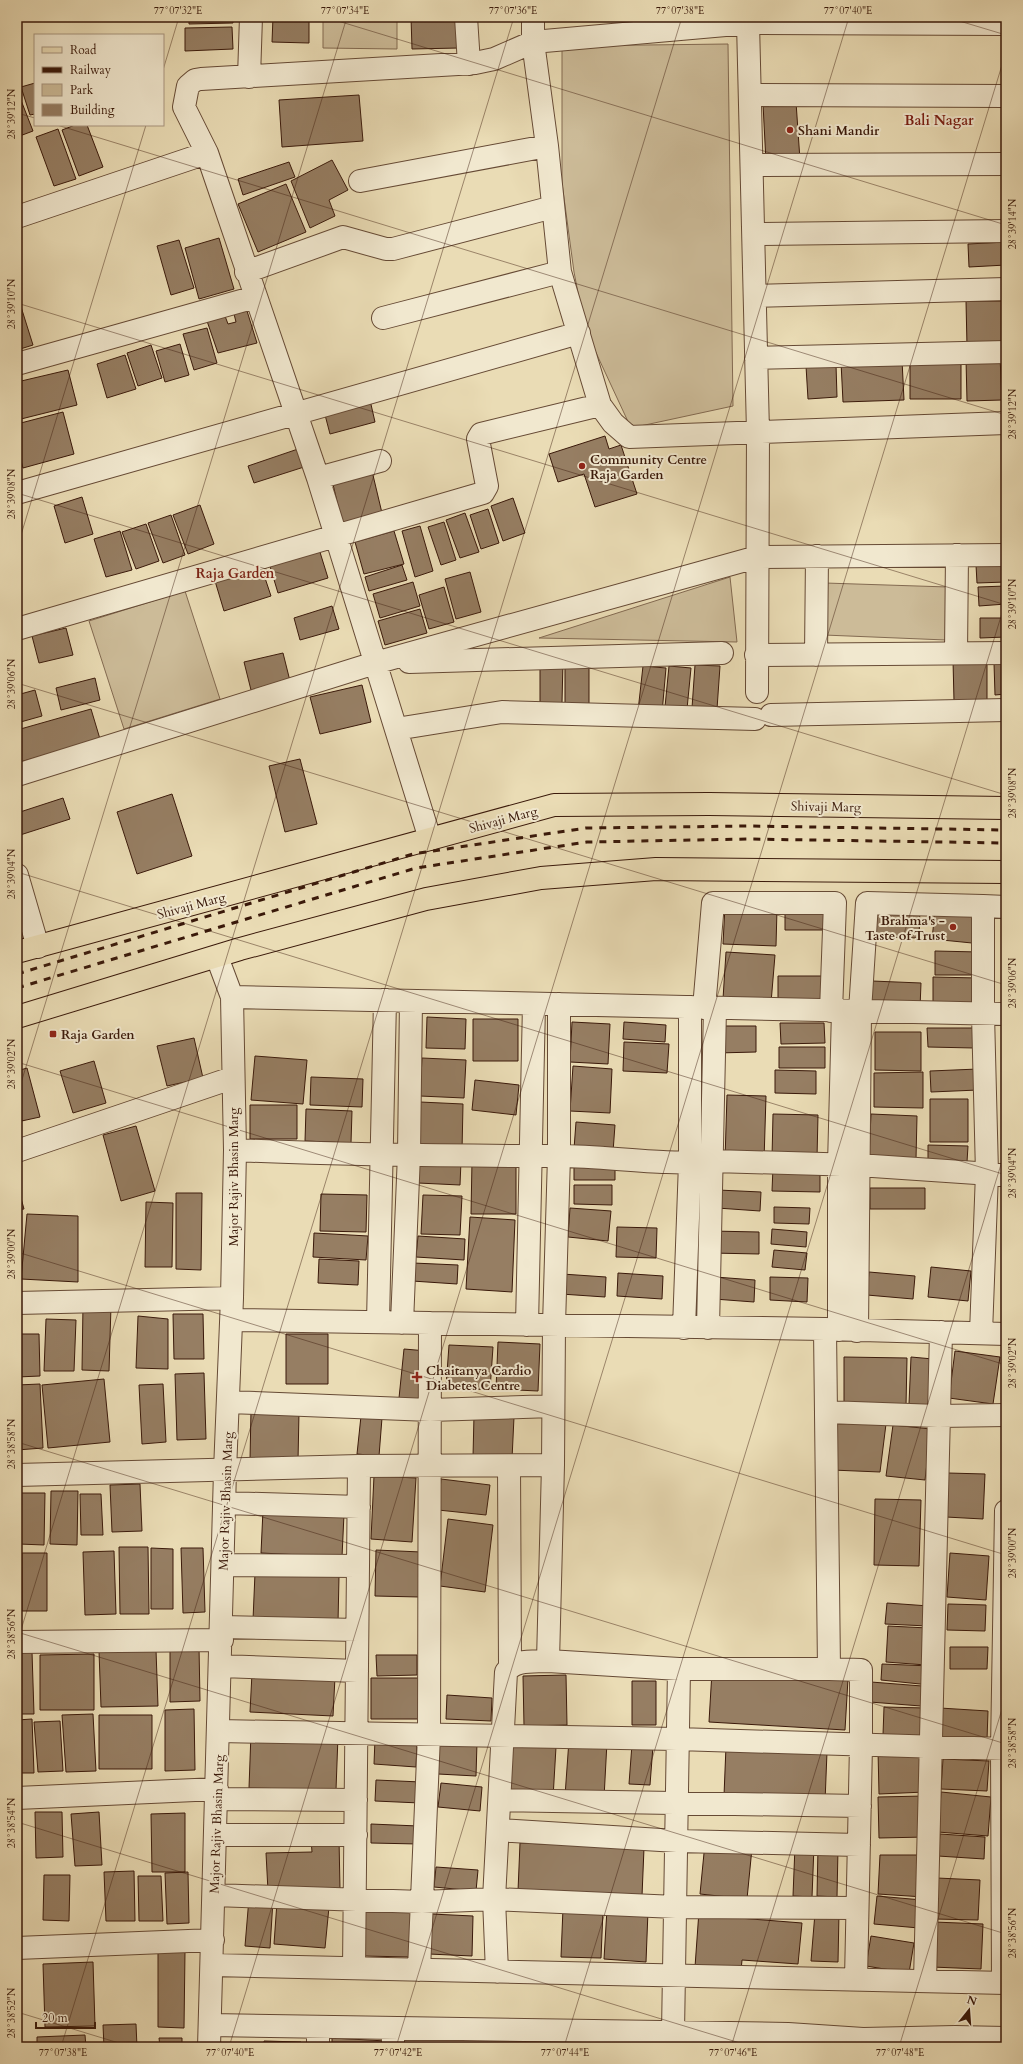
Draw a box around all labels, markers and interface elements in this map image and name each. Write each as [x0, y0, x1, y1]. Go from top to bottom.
text: 77°07'32"E [154, 4, 202, 18]
text: 77°07'34"E [321, 4, 369, 18]
text: 77°07'36"E [489, 4, 537, 18]
text: 77°07'38"E [656, 4, 704, 18]
text: 77°07'40"E [824, 4, 872, 18]
legend [34, 34, 164, 126]
text: Road [70, 42, 97, 58]
text: Railway [70, 62, 112, 78]
text: Park [70, 82, 94, 98]
text: 28°39'12"N [5, 88, 19, 139]
text: Building [70, 102, 115, 118]
district label: Bali Nagar [904, 111, 974, 130]
place label: Shani Mandir [798, 122, 880, 140]
marker: Shani Mandir [785, 125, 795, 135]
text: 28°39'14"N [1006, 198, 1020, 249]
text: 28°39'10"N [5, 278, 19, 329]
text: 28°39'12"N [1006, 388, 1020, 439]
place label: Community Centre Raja Garden [590, 451, 707, 484]
marker: Community Centre Raja Garden [577, 461, 587, 471]
text: 28°39'08"N [5, 468, 19, 519]
district label: Raja Garden [195, 564, 275, 583]
text: 28°39'10"N [1006, 578, 1020, 629]
text: 28°39'06"N [5, 658, 19, 709]
text: 28°39'08"N [1006, 767, 1020, 818]
street label: Shivaji Marg [791, 797, 862, 817]
street label: Shivaji Marg [467, 802, 540, 838]
text: 28°39'04"N [5, 848, 19, 899]
street label: Shivaji Marg [155, 888, 228, 924]
place label: Brahma's - Taste of Trust [865, 912, 945, 945]
marker: Brahma's - Taste of Trust [948, 922, 958, 932]
text: 28°39'06"N [1006, 957, 1020, 1008]
place label: Raja Garden [61, 1026, 135, 1044]
marker: Raja Garden [48, 1029, 58, 1039]
text: 28°39'02"N [5, 1038, 19, 1089]
street label: Major Rajiv Bhasin Marg [225, 1107, 243, 1247]
text: 28°39'04"N [1006, 1147, 1020, 1198]
text: 28°39'00"N [5, 1228, 19, 1279]
text: 28°39'02"N [1006, 1337, 1020, 1388]
place label: Chaitanya Cardio Diabetes Centre [426, 1362, 532, 1395]
marker: Chaitanya Cardio Diabetes Centre [411, 1371, 423, 1383]
text: 28°38'58"N [5, 1418, 19, 1469]
street label: Major Rajiv Bhasin Marg [215, 1430, 237, 1571]
text: 28°39'00"N [1006, 1527, 1020, 1578]
text: 28°38'56"N [5, 1608, 19, 1659]
text: 28°38'58"N [1006, 1717, 1020, 1768]
street label: Major Rajiv Bhasin Marg [206, 1753, 228, 1894]
text: 28°38'54"N [5, 1797, 19, 1848]
text: 28°38'56"N [1006, 1907, 1020, 1958]
text: 28°38'52"N [5, 1987, 19, 2038]
north arrow [949, 1990, 989, 2030]
text: N [965, 1992, 979, 2010]
scale bar [36, 2004, 95, 2030]
text: 20 m [42, 2010, 69, 2026]
text: 77°07'38"E [39, 2046, 87, 2060]
text: 77°07'40"E [206, 2046, 254, 2060]
text: 77°07'42"E [374, 2046, 422, 2060]
text: 77°07'44"E [541, 2046, 589, 2060]
text: 77°07'46"E [709, 2046, 757, 2060]
text: 77°07'48"E [876, 2046, 924, 2060]

